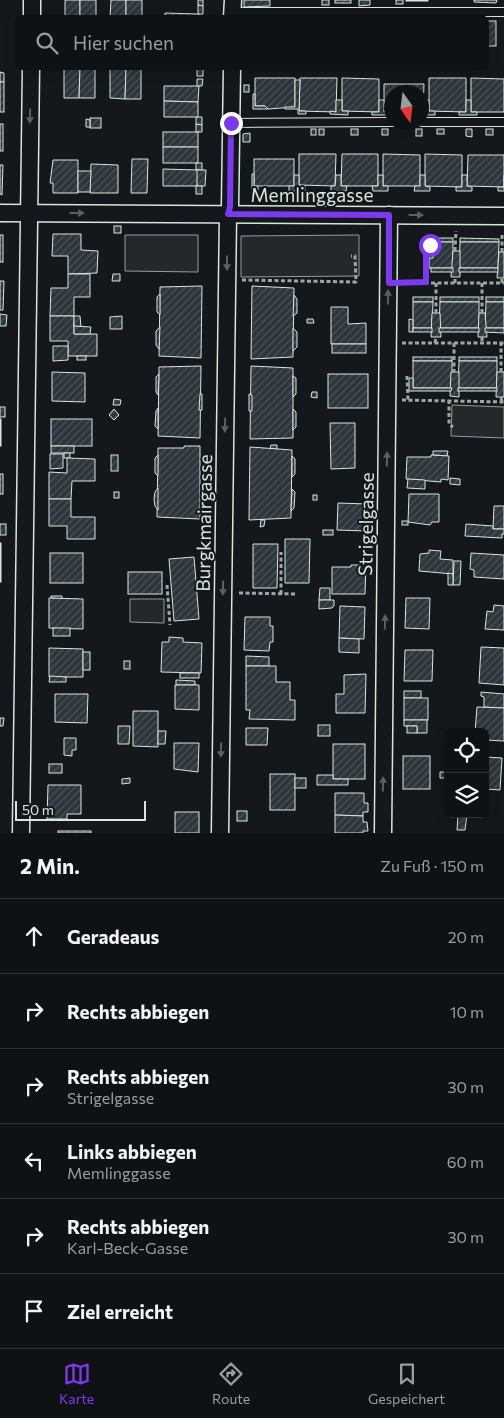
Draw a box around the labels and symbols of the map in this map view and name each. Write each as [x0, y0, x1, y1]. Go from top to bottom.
north arrow [384, 85, 429, 130]
one-way arrow [26, 108, 34, 124]
route end [220, 112, 243, 135]
street label: Memlinggasse [250, 183, 374, 206]
one-way arrow [70, 209, 86, 217]
one-way arrow [409, 211, 425, 219]
route start [419, 234, 442, 257]
one-way arrow [223, 255, 231, 271]
one-way arrow [385, 289, 393, 305]
one-way arrow [221, 418, 229, 434]
one-way arrow [383, 451, 391, 467]
street label: Burgkmairgasse [191, 454, 216, 592]
street label: Strigelgasse [353, 472, 378, 576]
one-way arrow [219, 580, 227, 596]
one-way arrow [381, 614, 389, 630]
one-way arrow [217, 743, 225, 759]
one-way arrow [380, 776, 388, 792]
scale bar [15, 798, 146, 821]

